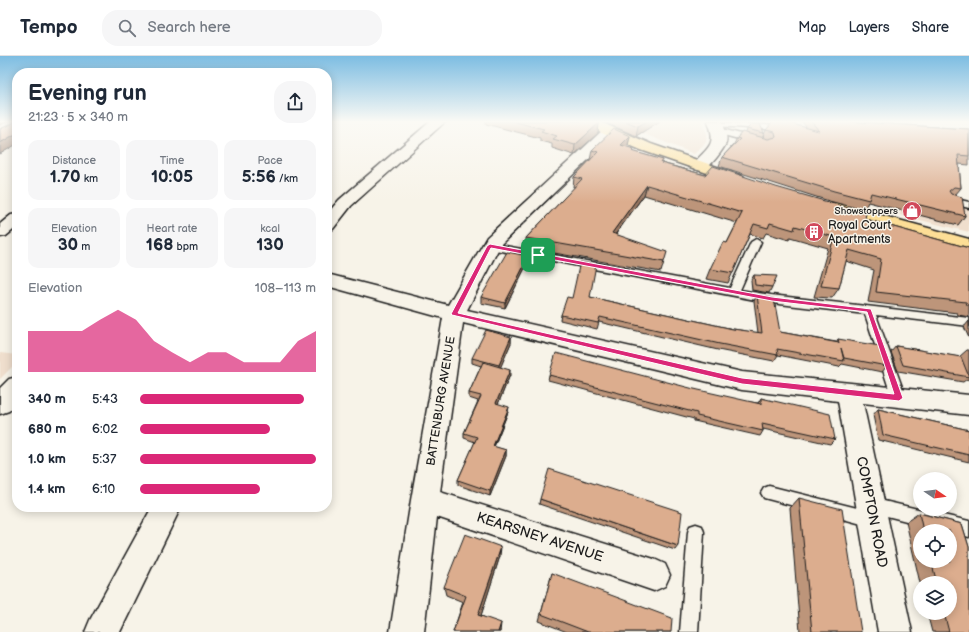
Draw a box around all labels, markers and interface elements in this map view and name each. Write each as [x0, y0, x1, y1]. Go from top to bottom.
search box [102, 10, 382, 46]
text: Tempo [20, 16, 78, 39]
icon: search [116, 17, 138, 39]
text: Search here [148, 18, 231, 37]
text: Map [798, 19, 826, 36]
text: Layers [848, 19, 890, 36]
text: Share [912, 19, 949, 36]
text: Evening run [28, 80, 147, 107]
button: share [274, 81, 316, 123]
text: 21:23 · 5 × 340 m [28, 109, 128, 125]
text: Distance [52, 154, 96, 167]
text: Time [160, 154, 184, 167]
text: Pace [257, 154, 283, 167]
text: 1.70 [50, 167, 81, 187]
text: 10:05 [151, 167, 193, 187]
text: 5:56 [242, 167, 276, 187]
text: km [81, 172, 98, 185]
text: /km [276, 172, 298, 185]
shop icon: Showstoppers [901, 200, 923, 222]
place label: Showstoppers [835, 205, 898, 217]
place label: Royal Court Apartments [828, 218, 891, 247]
building icon: Royal Court Apartments [803, 221, 825, 243]
text: Elevation [51, 222, 97, 235]
text: Heart rate [147, 222, 197, 235]
text: kcal [260, 222, 280, 235]
text: 30 [58, 235, 78, 255]
text: 168 [146, 235, 174, 255]
text: 130 [256, 235, 284, 255]
pin [521, 238, 555, 272]
text: m [78, 240, 90, 253]
text: bpm [174, 240, 198, 253]
icon: arrive [527, 244, 549, 266]
text: Elevation [28, 280, 82, 296]
text: 108–113 m [255, 280, 316, 296]
street label: BATTENBURG AVENUE [423, 335, 459, 467]
text: 340 m [28, 391, 66, 407]
text: 5:43 [92, 391, 118, 407]
text: 680 m [28, 421, 66, 437]
text: 6:02 [92, 421, 118, 437]
text: 1.0 km [28, 451, 66, 467]
text: 5:37 [92, 451, 116, 467]
street label: COMPTON ROAD [853, 455, 891, 569]
north arrow [913, 472, 957, 516]
map controls [913, 472, 957, 620]
text: 1.4 km [28, 481, 65, 497]
text: 6:10 [92, 481, 115, 497]
street label: KEARSNEY AVENUE [475, 508, 605, 566]
button: locate [913, 524, 957, 568]
button: layers [913, 576, 957, 620]

